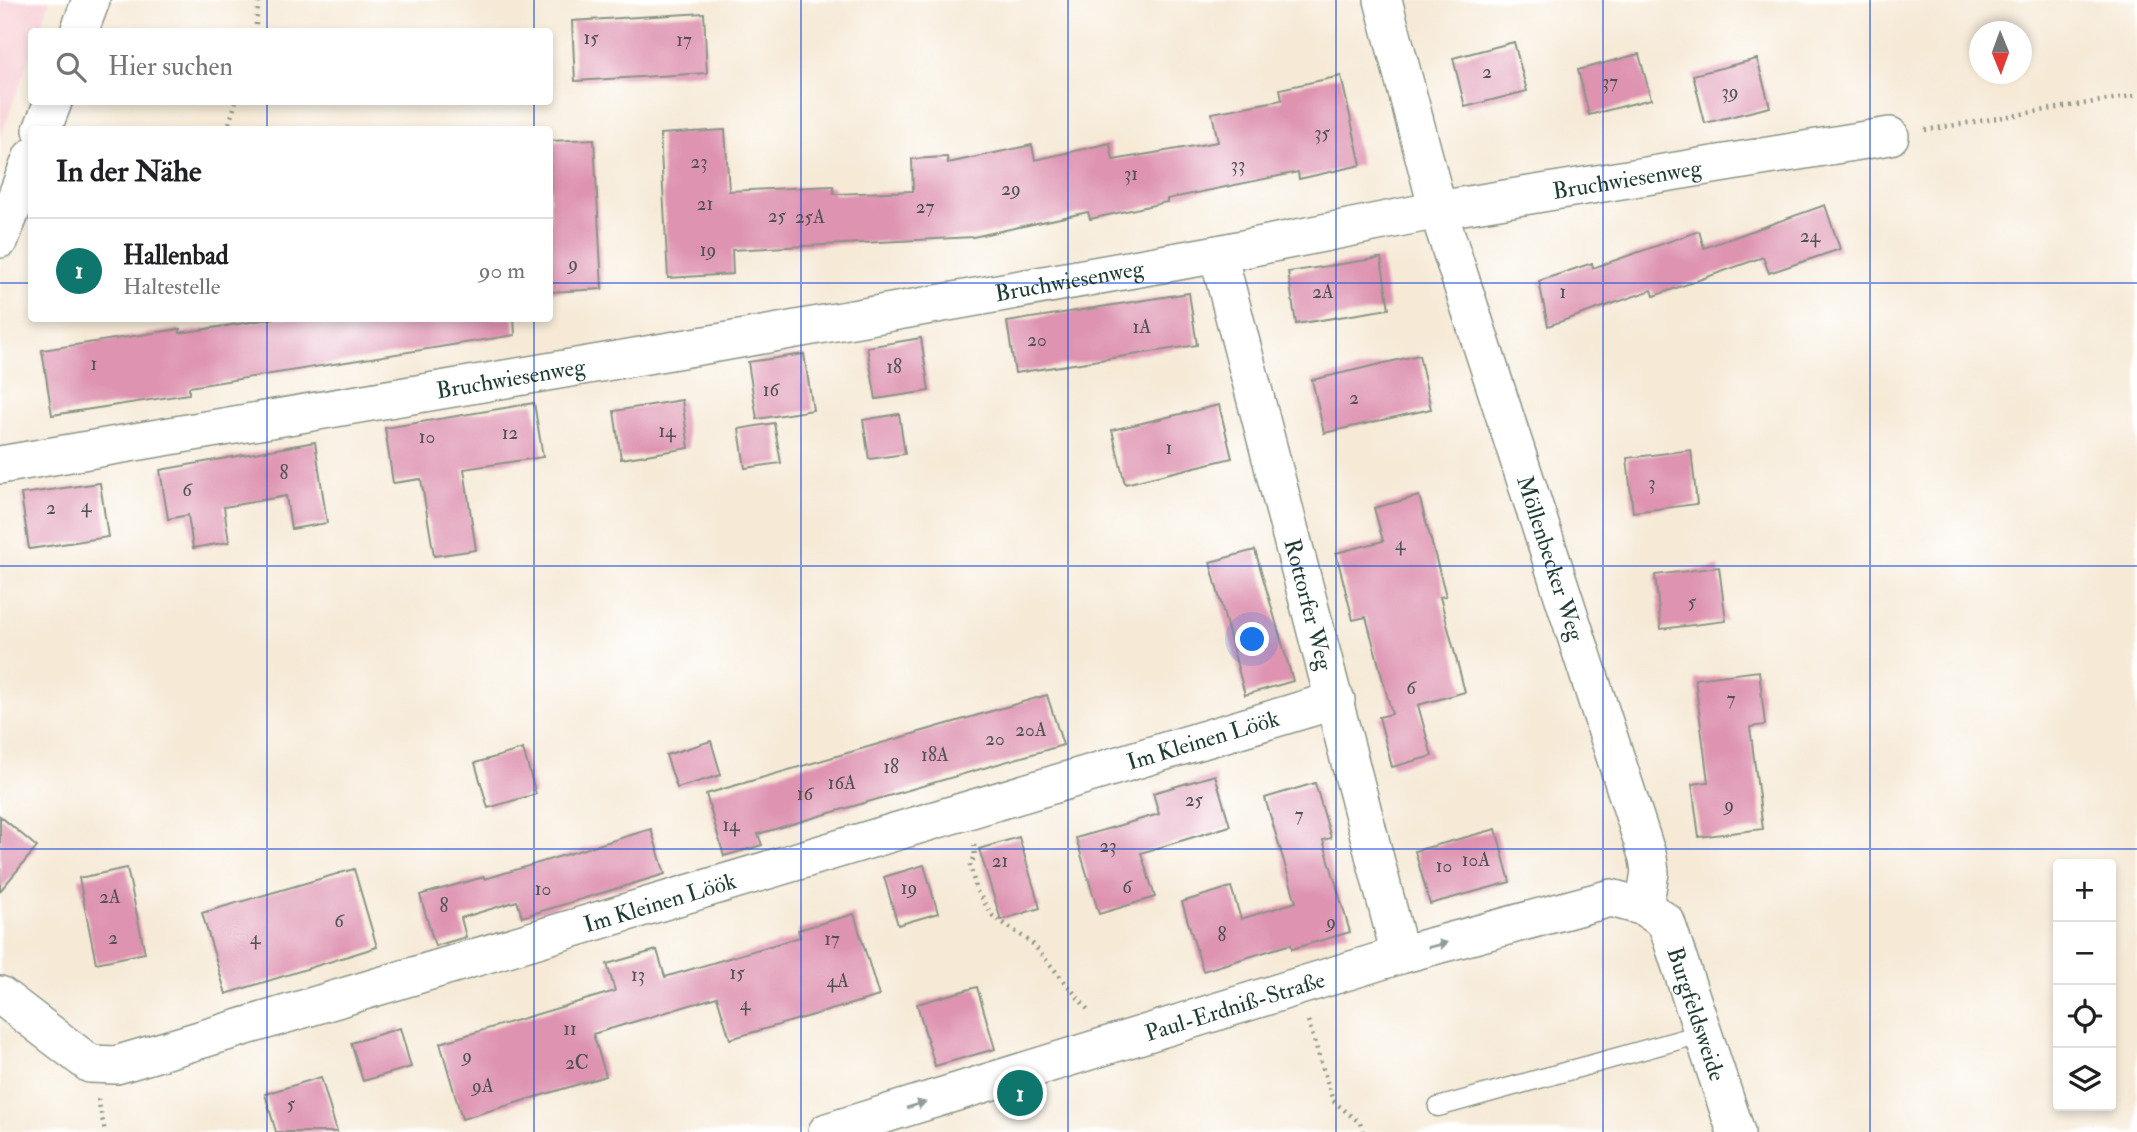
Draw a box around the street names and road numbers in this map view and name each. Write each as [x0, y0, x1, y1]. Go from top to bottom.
street label: Bruchwiesenweg [1550, 153, 1704, 206]
street label: Bruchwiesenweg [993, 253, 1147, 308]
street label: Bruchwiesenweg [434, 352, 588, 406]
street label: Möllenbecker Weg [1510, 472, 1591, 645]
street label: Rottorfer Weg [1278, 536, 1340, 674]
street label: Im Kleinen Löök [1123, 704, 1283, 777]
street label: Im Kleinen Löök [580, 866, 740, 939]
street label: Burgfeldsweide [1660, 943, 1732, 1085]
street label: Paul-Erdniß-Straße [1142, 965, 1329, 1048]

